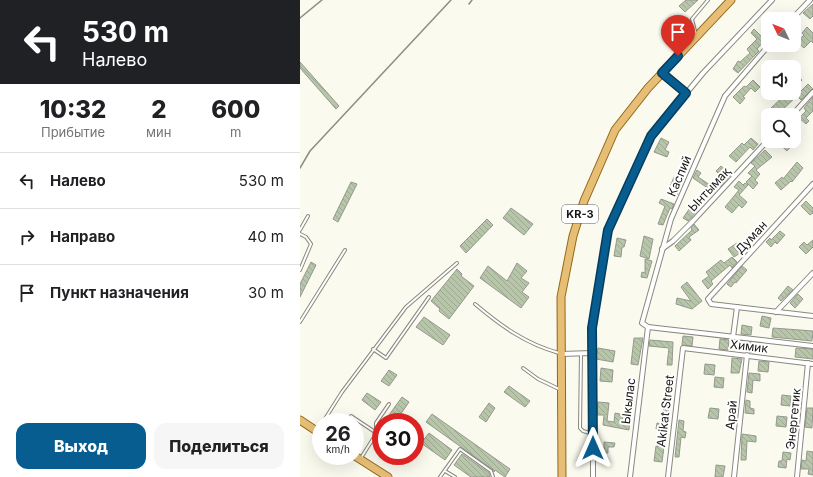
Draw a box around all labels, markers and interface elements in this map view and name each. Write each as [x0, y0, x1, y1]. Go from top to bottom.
north arrow [761, 12, 801, 52]
map controls [761, 12, 801, 148]
text: 530 m [82, 15, 169, 49]
pin [661, 15, 695, 56]
icon: left [16, 16, 68, 68]
icon: arrive [667, 21, 689, 43]
text: Налево [82, 49, 147, 70]
button: sound [761, 60, 801, 100]
text: 10:32 [40, 95, 106, 124]
text: 2 [151, 95, 166, 124]
text: 600 [211, 95, 260, 124]
button: search [761, 108, 801, 148]
text: Прибытие [41, 124, 105, 140]
text: мин [146, 124, 172, 140]
text: m [230, 124, 241, 140]
street label: Каспий [664, 153, 694, 199]
street label: Ынтымақ [685, 164, 733, 214]
icon: left [16, 170, 38, 192]
text: Налево [50, 171, 106, 190]
text: 530 m [239, 171, 284, 190]
road number: KR-3 [562, 205, 598, 223]
street label: Думан [732, 217, 770, 257]
icon: right [16, 226, 38, 248]
text: Направо [50, 227, 115, 246]
text: 40 m [247, 227, 284, 246]
icon: arrive [16, 282, 38, 304]
text: Пункт назначения [50, 283, 189, 302]
text: 30 m [248, 283, 284, 302]
street label: Химик [729, 336, 769, 356]
street label: Akikat Street [653, 374, 677, 448]
street label: Ыкылас [618, 377, 638, 425]
street label: Энергетик [782, 387, 804, 450]
street label: Арай [722, 400, 740, 430]
speed limit sign: 30 [372, 413, 424, 465]
text: 26 [325, 422, 351, 446]
button: Выход [16, 423, 146, 469]
button: Поделиться [154, 423, 284, 469]
position arrow [572, 427, 614, 469]
text: km/h [326, 443, 350, 455]

